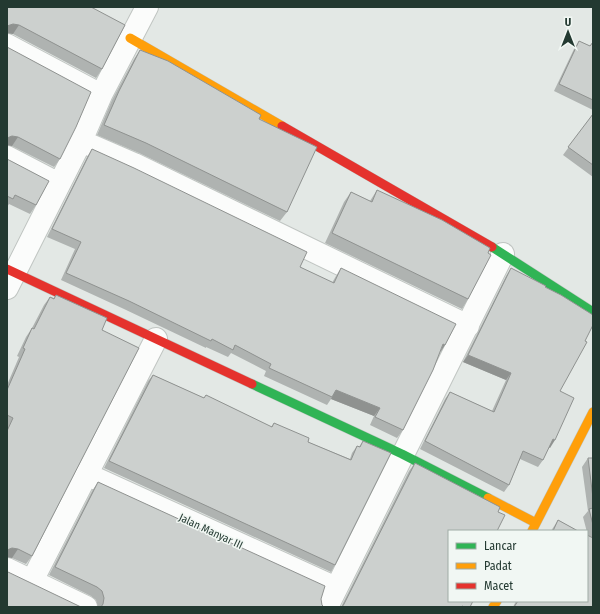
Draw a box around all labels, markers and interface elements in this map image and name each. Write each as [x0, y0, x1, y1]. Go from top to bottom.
north arrow [548, 12, 588, 52]
text: U [565, 16, 571, 29]
street label: Jalan Manyar III [177, 511, 245, 552]
legend [448, 530, 588, 602]
text: Lancar [484, 539, 517, 553]
text: Padat [484, 559, 512, 573]
text: Macet [484, 579, 513, 593]

